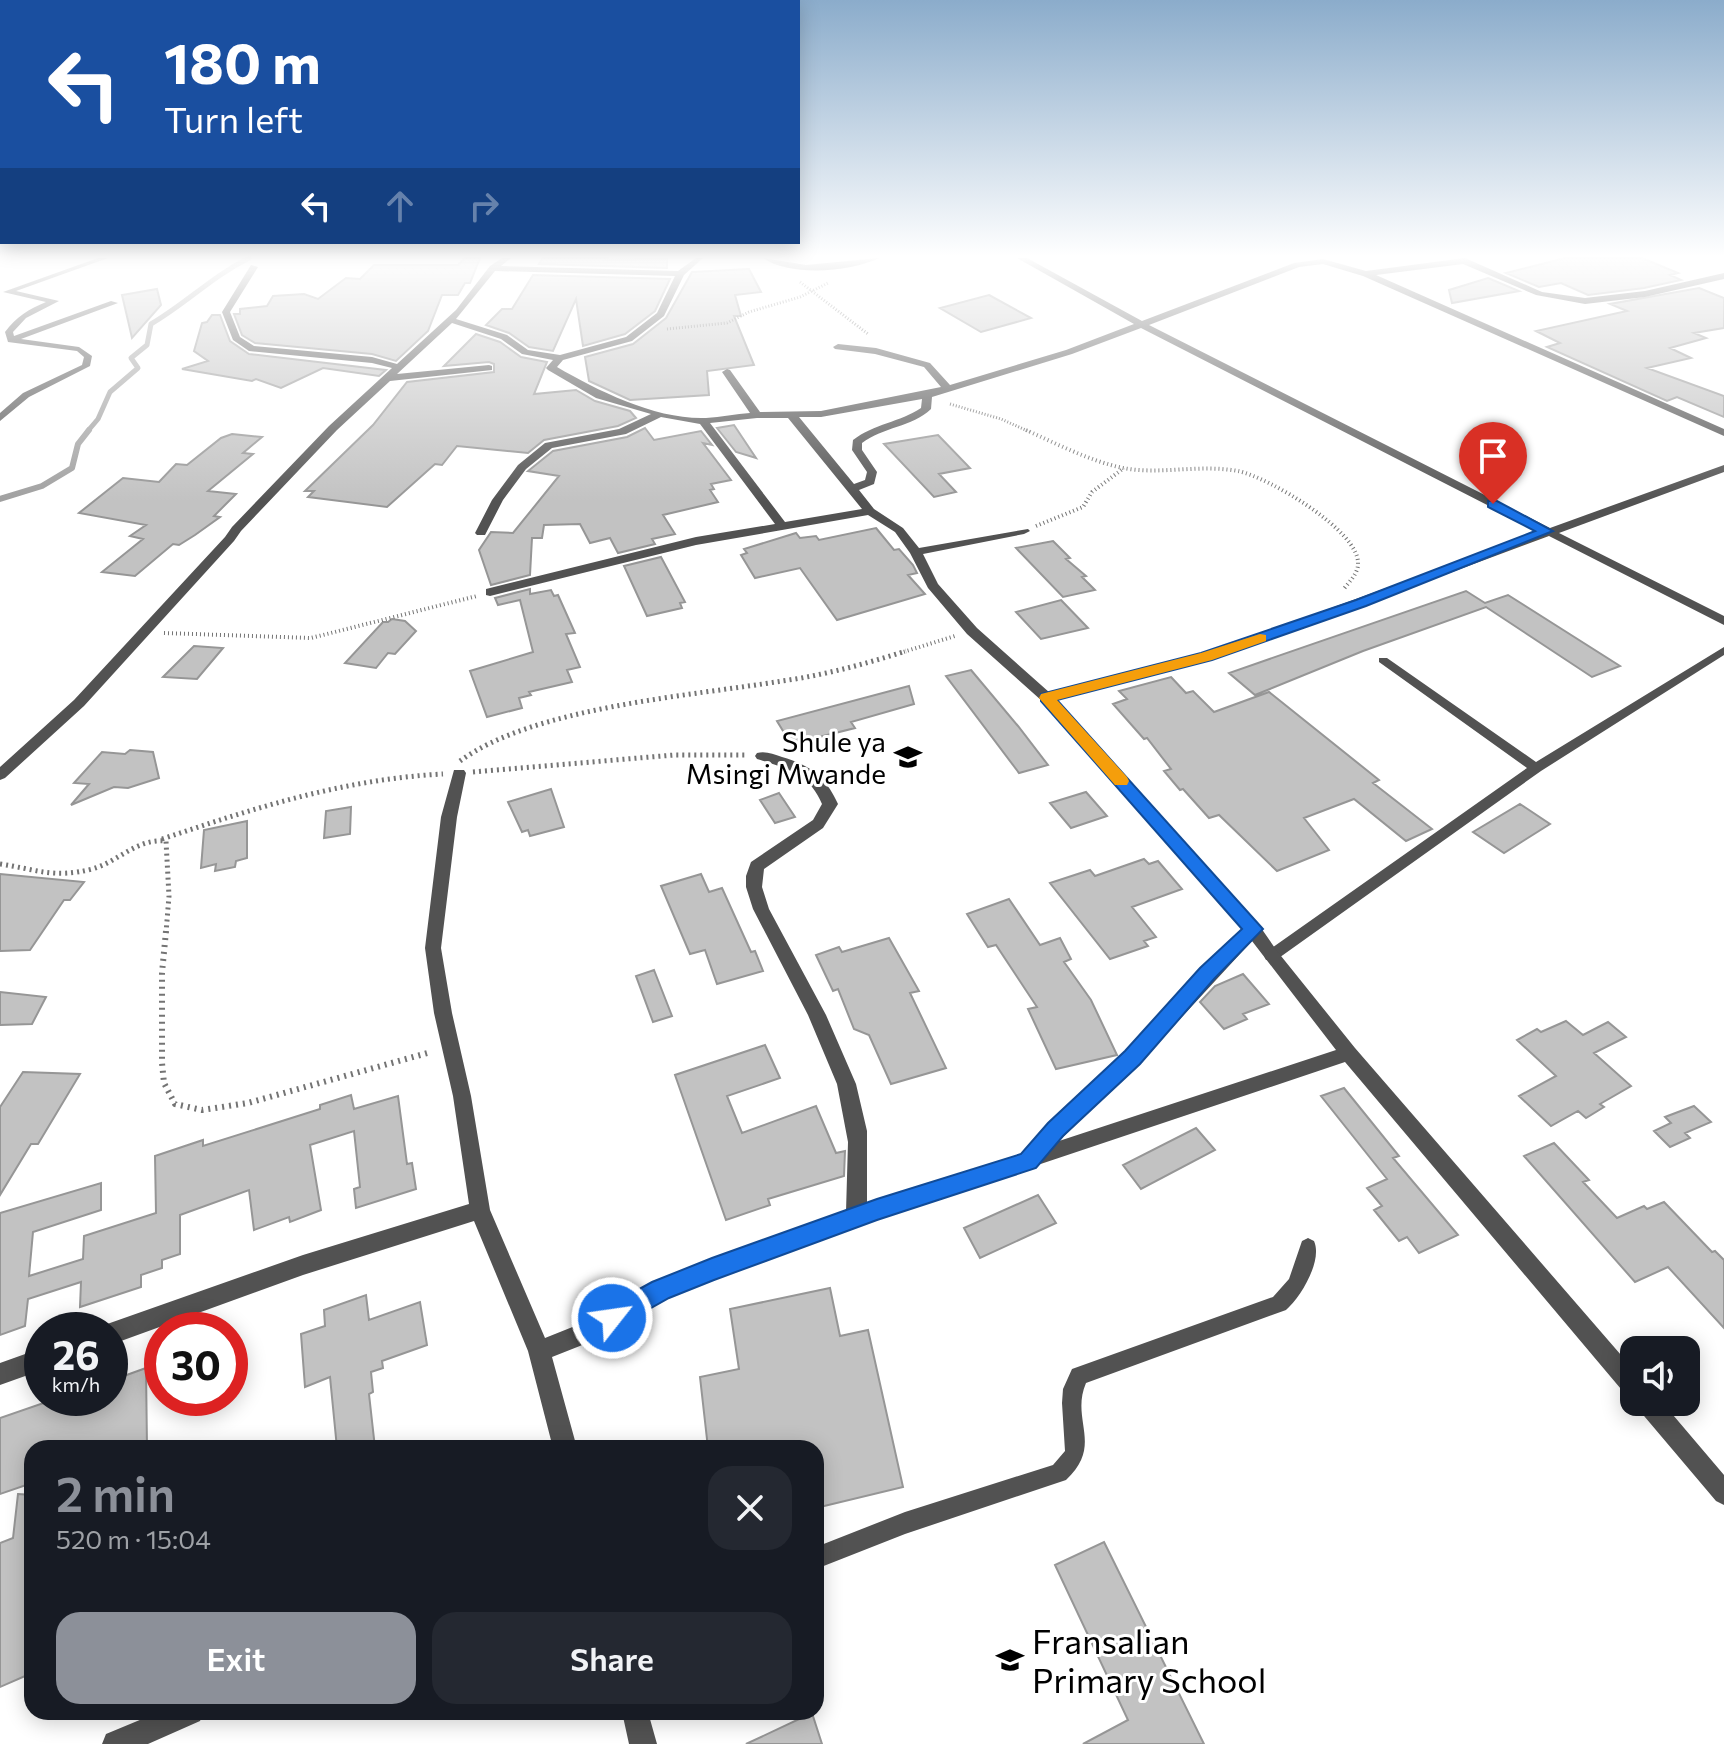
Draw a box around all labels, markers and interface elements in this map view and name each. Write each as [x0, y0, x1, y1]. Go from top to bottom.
text: 180 m [164, 27, 321, 96]
icon: left [32, 32, 136, 136]
text: Turn left [164, 96, 303, 140]
icon: left [294, 184, 338, 228]
icon: ahead [378, 184, 422, 228]
icon: right [462, 184, 506, 228]
pin [1459, 422, 1527, 504]
icon: arrive [1471, 434, 1515, 478]
place label: Shule ya Msingi Mwande [686, 724, 886, 790]
school or university icon: Shule ya Msingi Mwande [893, 742, 923, 772]
position arrow [570, 1276, 654, 1360]
speed limit sign: 30 [144, 1312, 248, 1416]
text: 26 [52, 1329, 100, 1378]
map controls [1620, 1336, 1700, 1416]
button: sound [1620, 1336, 1700, 1416]
text: km/h [52, 1372, 100, 1396]
text: 2 min [56, 1463, 175, 1522]
button: close [708, 1466, 792, 1550]
text: 520 m · 15:04 [56, 1523, 211, 1554]
button: Exit [56, 1612, 416, 1704]
button: Share [432, 1612, 792, 1704]
place label: Fransalian Primary School [1032, 1619, 1266, 1700]
school or university icon: Fransalian Primary School [995, 1645, 1025, 1675]

